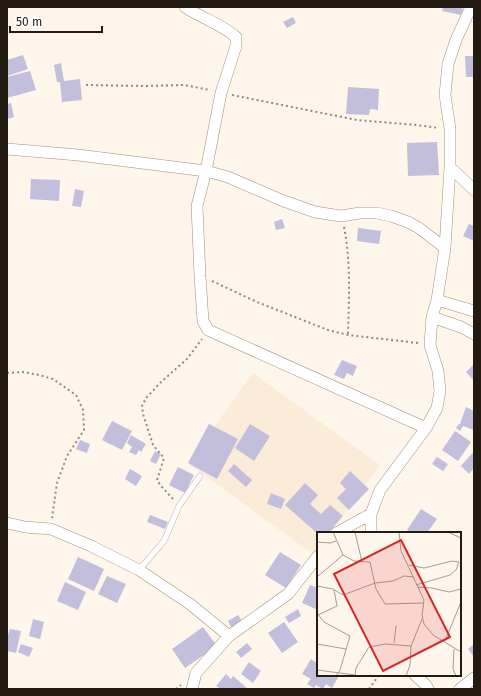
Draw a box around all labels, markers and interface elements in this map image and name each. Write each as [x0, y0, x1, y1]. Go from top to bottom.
scale bar [10, 8, 102, 34]
text: 50 m [16, 15, 42, 29]
inset map [317, 532, 461, 676]

